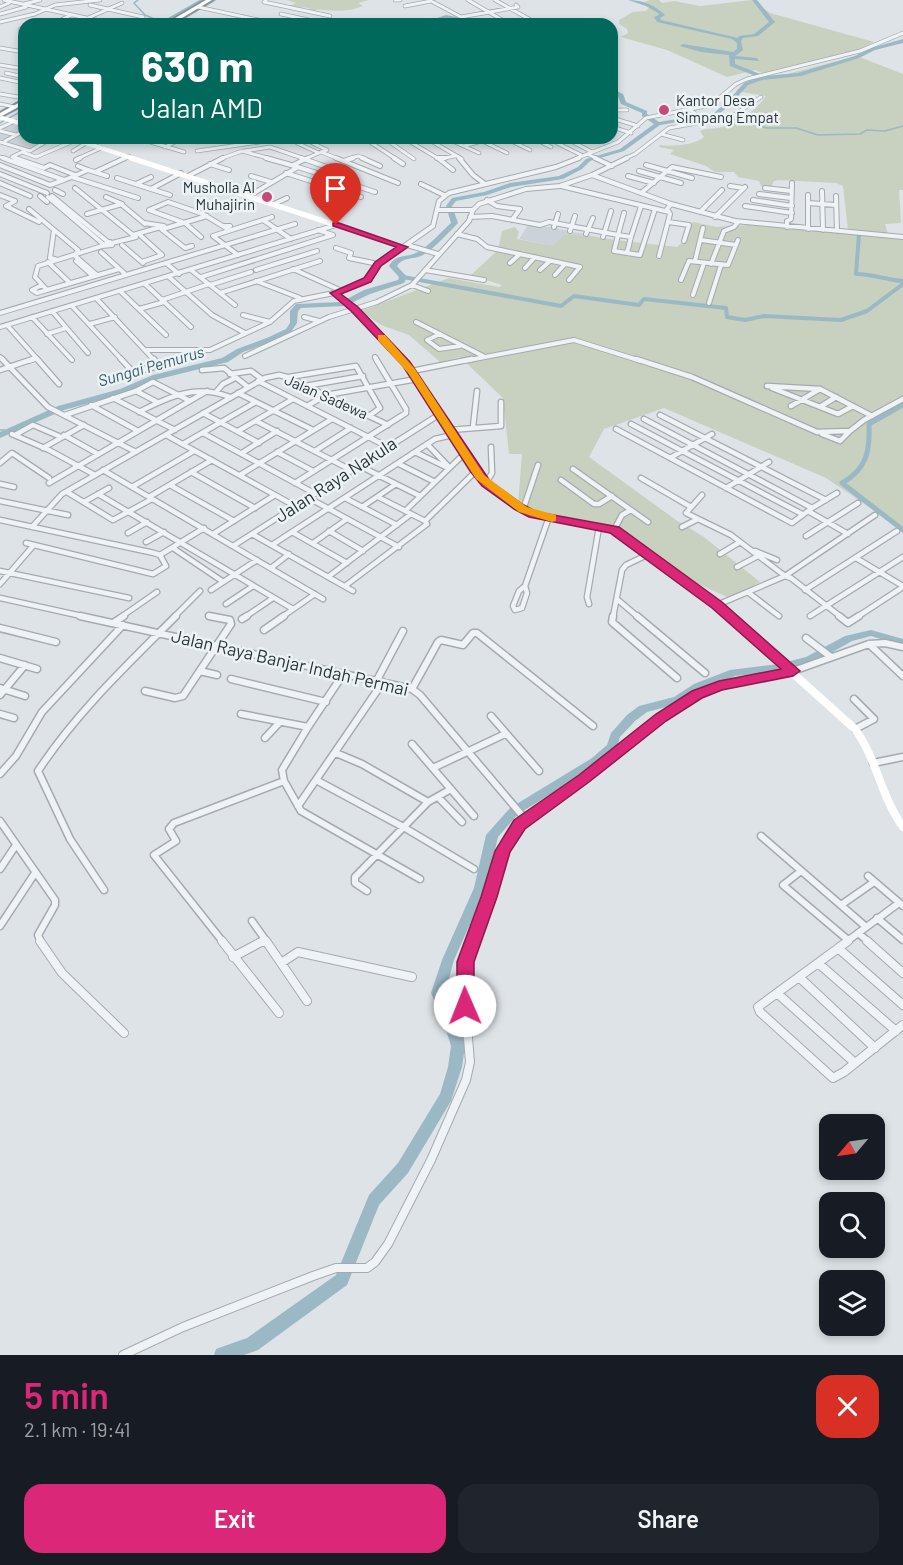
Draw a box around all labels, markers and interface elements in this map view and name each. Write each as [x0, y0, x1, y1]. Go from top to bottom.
text: 630 m [141, 40, 254, 90]
icon: left [42, 42, 120, 120]
text: Jalan AMD [141, 91, 263, 123]
place label: Kantor Desa Simpang Empat [676, 91, 779, 126]
marker: Kantor Desa Simpang Empat [657, 103, 671, 117]
pin [310, 163, 361, 225]
icon: arrive [319, 172, 352, 205]
place label: Musholla Al Muhajirin [183, 178, 255, 213]
marker: Musholla Al Muhajirin [260, 190, 274, 204]
water label: Sungai Pemurus [96, 341, 207, 390]
street label: Jalan Sadewa [282, 370, 371, 422]
street label: Jalan Raya Nakula [271, 432, 400, 527]
street label: Jalan Raya Banjar Indah Permai [169, 624, 411, 700]
position arrow [433, 974, 497, 1038]
north arrow [819, 1114, 885, 1180]
map controls [819, 1114, 885, 1336]
button: search [819, 1192, 885, 1258]
button: layers [819, 1270, 885, 1336]
text: 5 min [24, 1373, 109, 1416]
button: close [816, 1375, 879, 1438]
text: 2.1 km · 19:41 [24, 1417, 130, 1441]
button: Exit [24, 1484, 446, 1553]
button: Share [458, 1484, 879, 1553]

